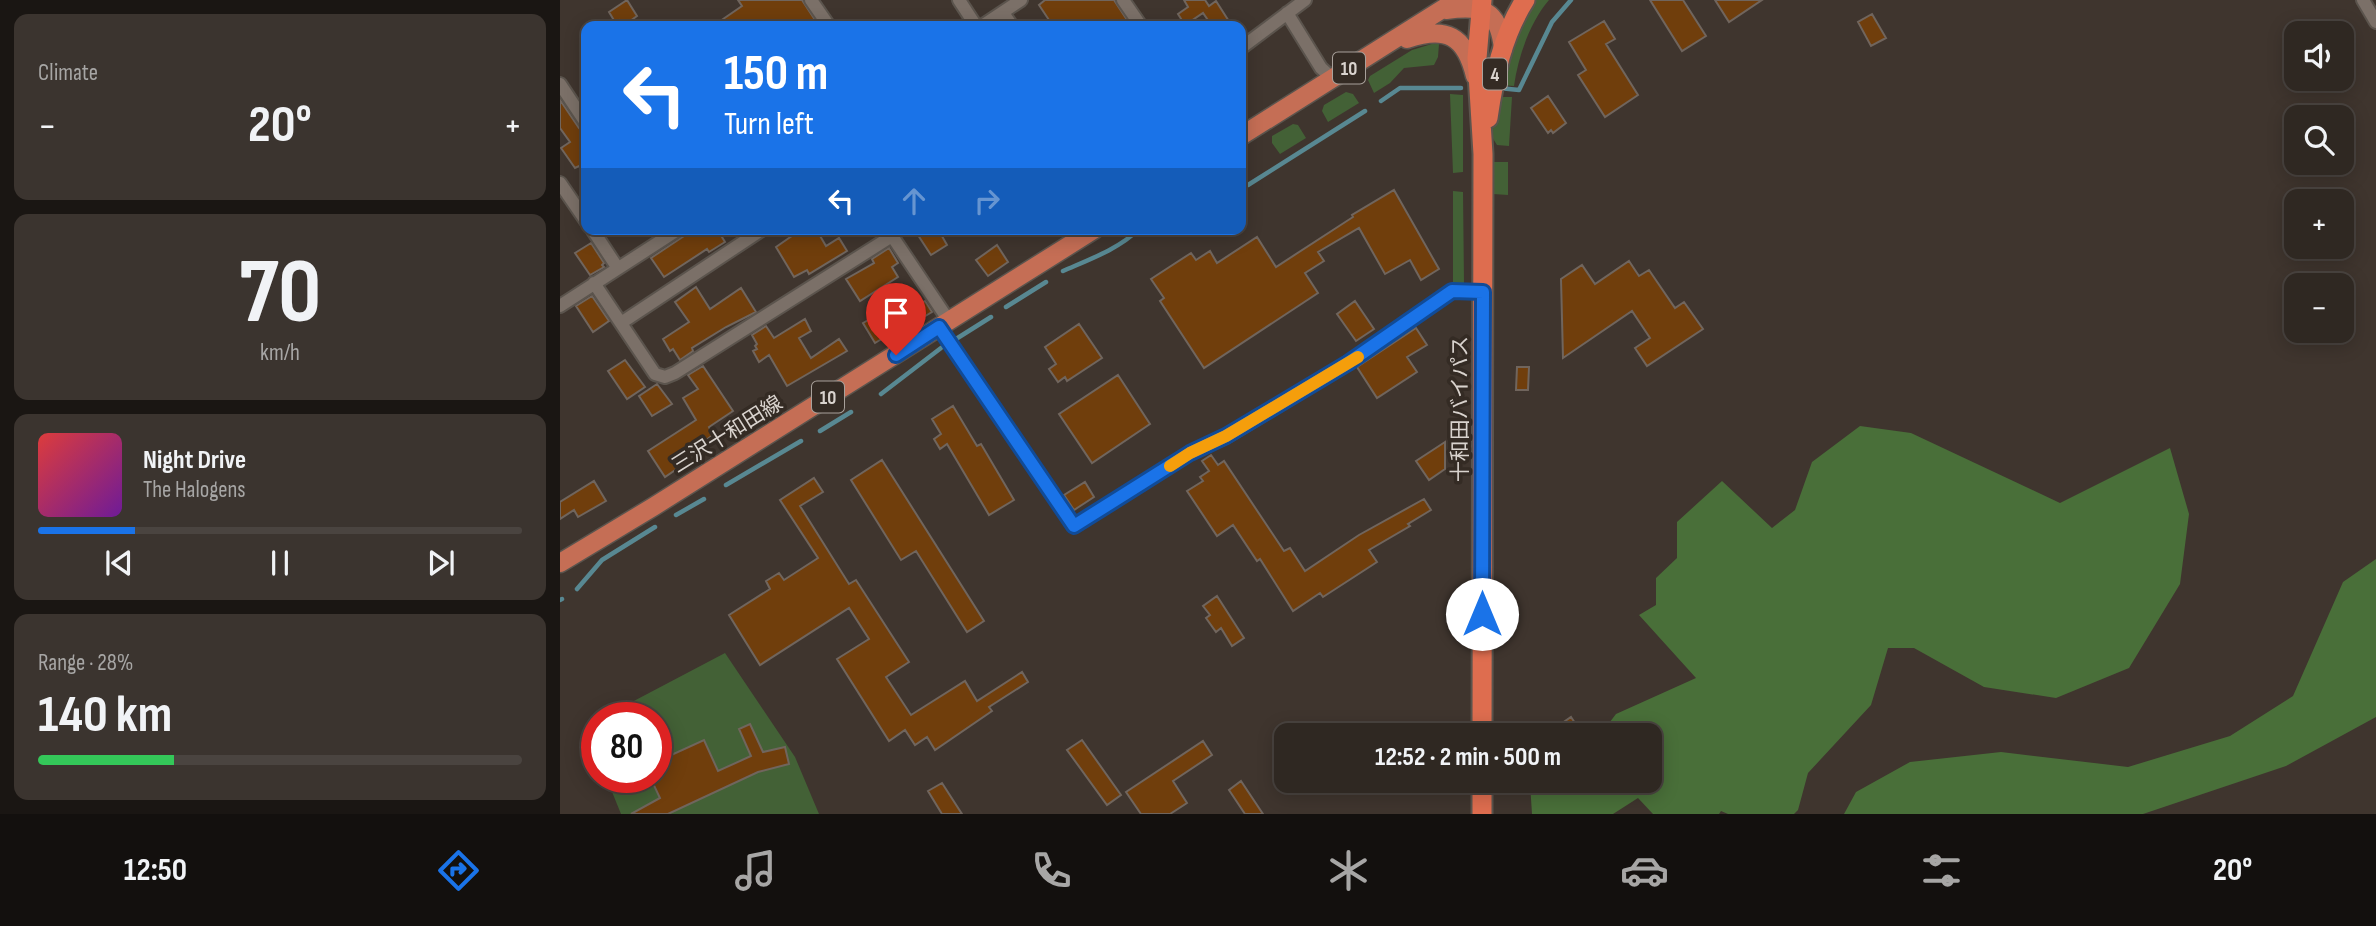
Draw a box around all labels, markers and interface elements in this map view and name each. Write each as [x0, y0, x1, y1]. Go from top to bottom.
map controls [2284, 21, 2354, 343]
button: sound [2284, 21, 2354, 91]
text: 150 m [724, 45, 828, 104]
icon: left [609, 49, 700, 140]
road number: 10 [1333, 52, 1365, 83]
road number: 4 [1483, 58, 1507, 90]
text: Climate [38, 59, 98, 87]
text: 20° [248, 94, 312, 157]
text: − [38, 104, 57, 149]
text: + [503, 104, 522, 149]
text: Turn left [724, 105, 814, 144]
button: search [2284, 105, 2354, 175]
icon: left [822, 182, 860, 220]
icon: ahead [895, 182, 933, 220]
icon: right [968, 182, 1006, 220]
button: + [2284, 189, 2354, 259]
text: 70 [239, 239, 321, 348]
button: − [2284, 273, 2354, 343]
pin [866, 283, 926, 355]
icon: arrive [877, 294, 915, 332]
street label: 十和田バイパス [1448, 336, 1473, 482]
text: km/h [260, 339, 300, 367]
road number: 10 [812, 382, 844, 412]
street label: 三沢十和田線 [667, 390, 787, 478]
text: Night Drive [143, 445, 246, 476]
text: The Halogens [143, 476, 246, 504]
icon: previous [100, 544, 138, 582]
icon: pause [261, 544, 299, 582]
icon: next [422, 544, 460, 582]
position arrow [1445, 577, 1519, 651]
text: Range · 28% [38, 649, 133, 677]
text: 140 km [38, 684, 172, 747]
speed limit sign: 80 [581, 702, 672, 793]
text: 12:52 · 2 min · 500 m [1375, 742, 1561, 773]
icon: directions [434, 846, 483, 895]
icon: music [731, 846, 780, 895]
icon: phone [1027, 846, 1076, 895]
icon: climate [1324, 846, 1373, 895]
icon: car [1620, 846, 1669, 895]
icon: filters [1917, 846, 1966, 895]
text: 12:50 [124, 851, 187, 890]
text: 20° [2213, 851, 2252, 890]

